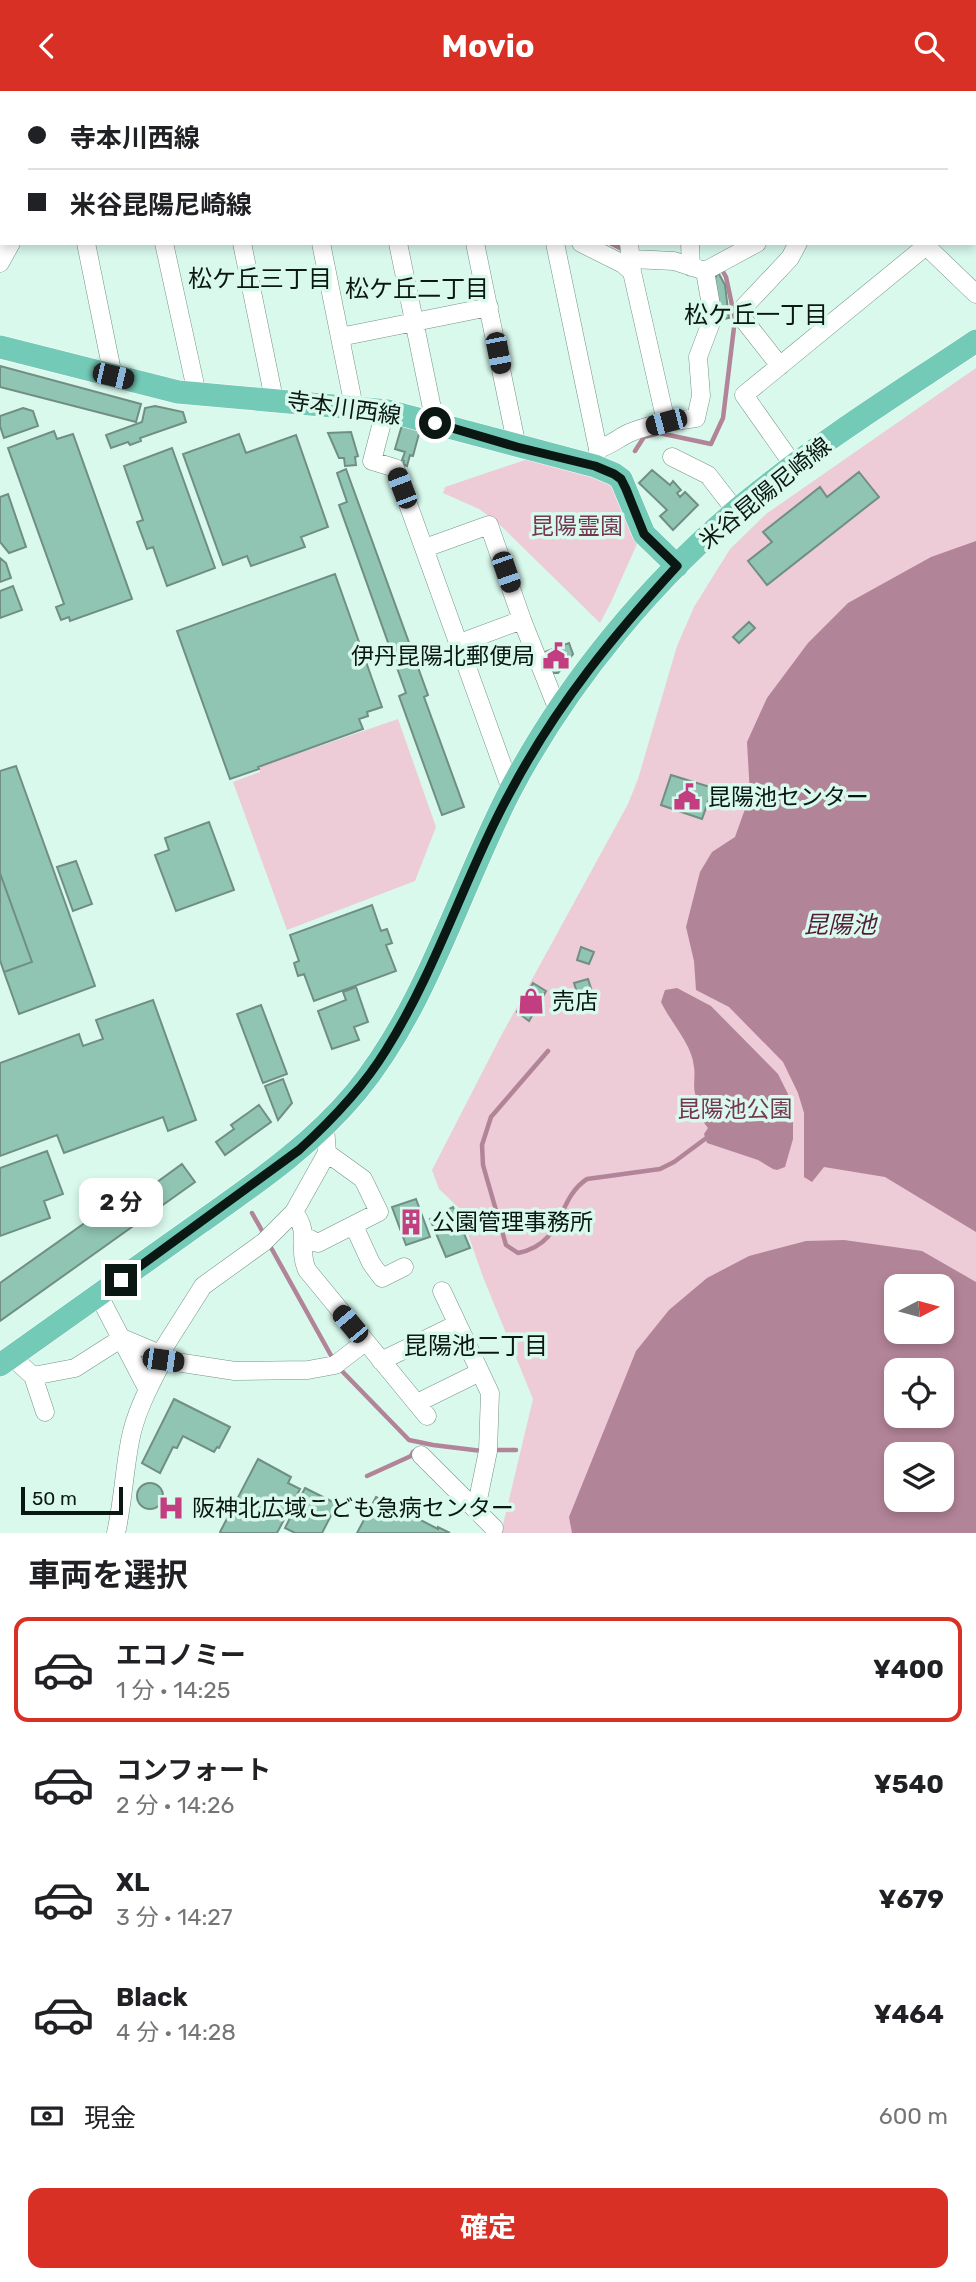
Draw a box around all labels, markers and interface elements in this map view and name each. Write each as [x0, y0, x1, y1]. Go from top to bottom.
icon: back [28, 27, 66, 65]
text: Movio [441, 27, 535, 65]
icon: search [910, 27, 948, 65]
text: 寺本川西線 [70, 123, 200, 154]
text: 米谷昆陽尼崎線 [70, 190, 252, 221]
district label: 松ケ丘三丁目 [188, 265, 332, 293]
district label: 松ケ丘二丁目 [345, 275, 489, 303]
district label: 松ケ丘一丁目 [684, 301, 828, 329]
car [484, 330, 513, 376]
car [91, 361, 136, 391]
street label: 寺本川西線 [285, 386, 403, 430]
car [643, 406, 690, 438]
route start [419, 407, 451, 439]
street label: 米谷昆陽尼崎線 [694, 431, 836, 555]
car [385, 465, 420, 511]
park label: 昆陽霊園 [531, 512, 623, 540]
car [490, 549, 523, 595]
public building icon: 伊丹昆陽北郵便局 [541, 641, 571, 671]
place label: 伊丹昆陽北郵便局 [351, 642, 535, 670]
public building icon: 昆陽池センター [672, 782, 702, 812]
place label: 昆陽池センター [708, 783, 869, 811]
water label: 昆陽池 [804, 911, 878, 939]
shop icon: 売店 [516, 986, 546, 1016]
place label: 売店 [552, 987, 598, 1015]
park label: 昆陽池公園 [678, 1095, 793, 1123]
callout: 2 分 [79, 1179, 163, 1227]
text: 2 分 [100, 1188, 142, 1216]
building icon: 公園管理事務所 [396, 1207, 426, 1237]
place label: 公園管理事務所 [432, 1208, 593, 1236]
route end [105, 1264, 137, 1296]
north arrow [884, 1274, 954, 1344]
map controls [884, 1274, 954, 1512]
car [329, 1301, 372, 1347]
district label: 昆陽池二丁目 [404, 1332, 548, 1360]
car [141, 1347, 186, 1373]
button: locate [884, 1358, 954, 1428]
button: layers [884, 1442, 954, 1512]
scale bar [21, 1484, 122, 1516]
text: 50 m [32, 1487, 77, 1510]
hospital icon: 阪神北広域こども急病センター [156, 1493, 186, 1523]
place label: 阪神北広域こども急病センター [192, 1494, 514, 1522]
text: 車両を選択 [28, 1556, 188, 1594]
icon: car [32, 1638, 95, 1701]
text: エコノミー [116, 1640, 246, 1671]
text: ¥400 [873, 1654, 944, 1685]
text: 1 分 · 14:25 [116, 1676, 231, 1704]
icon: car [32, 1753, 95, 1816]
text: コンフォート [116, 1755, 271, 1786]
text: ¥540 [874, 1769, 944, 1800]
text: 2 分 · 14:26 [116, 1791, 234, 1819]
text: XL [116, 1867, 149, 1898]
icon: car [32, 1868, 95, 1931]
text: ¥679 [878, 1884, 944, 1915]
text: 3 分 · 14:27 [116, 1903, 233, 1931]
text: Black [116, 1982, 188, 2013]
icon: car [32, 1983, 95, 2046]
text: ¥464 [874, 1999, 944, 2030]
text: 4 分 · 14:28 [116, 2018, 236, 2046]
icon: cash [28, 2097, 66, 2135]
text: 600 m [879, 2102, 948, 2130]
text: 現金 [84, 2103, 136, 2134]
button: 確定 [28, 2188, 948, 2268]

